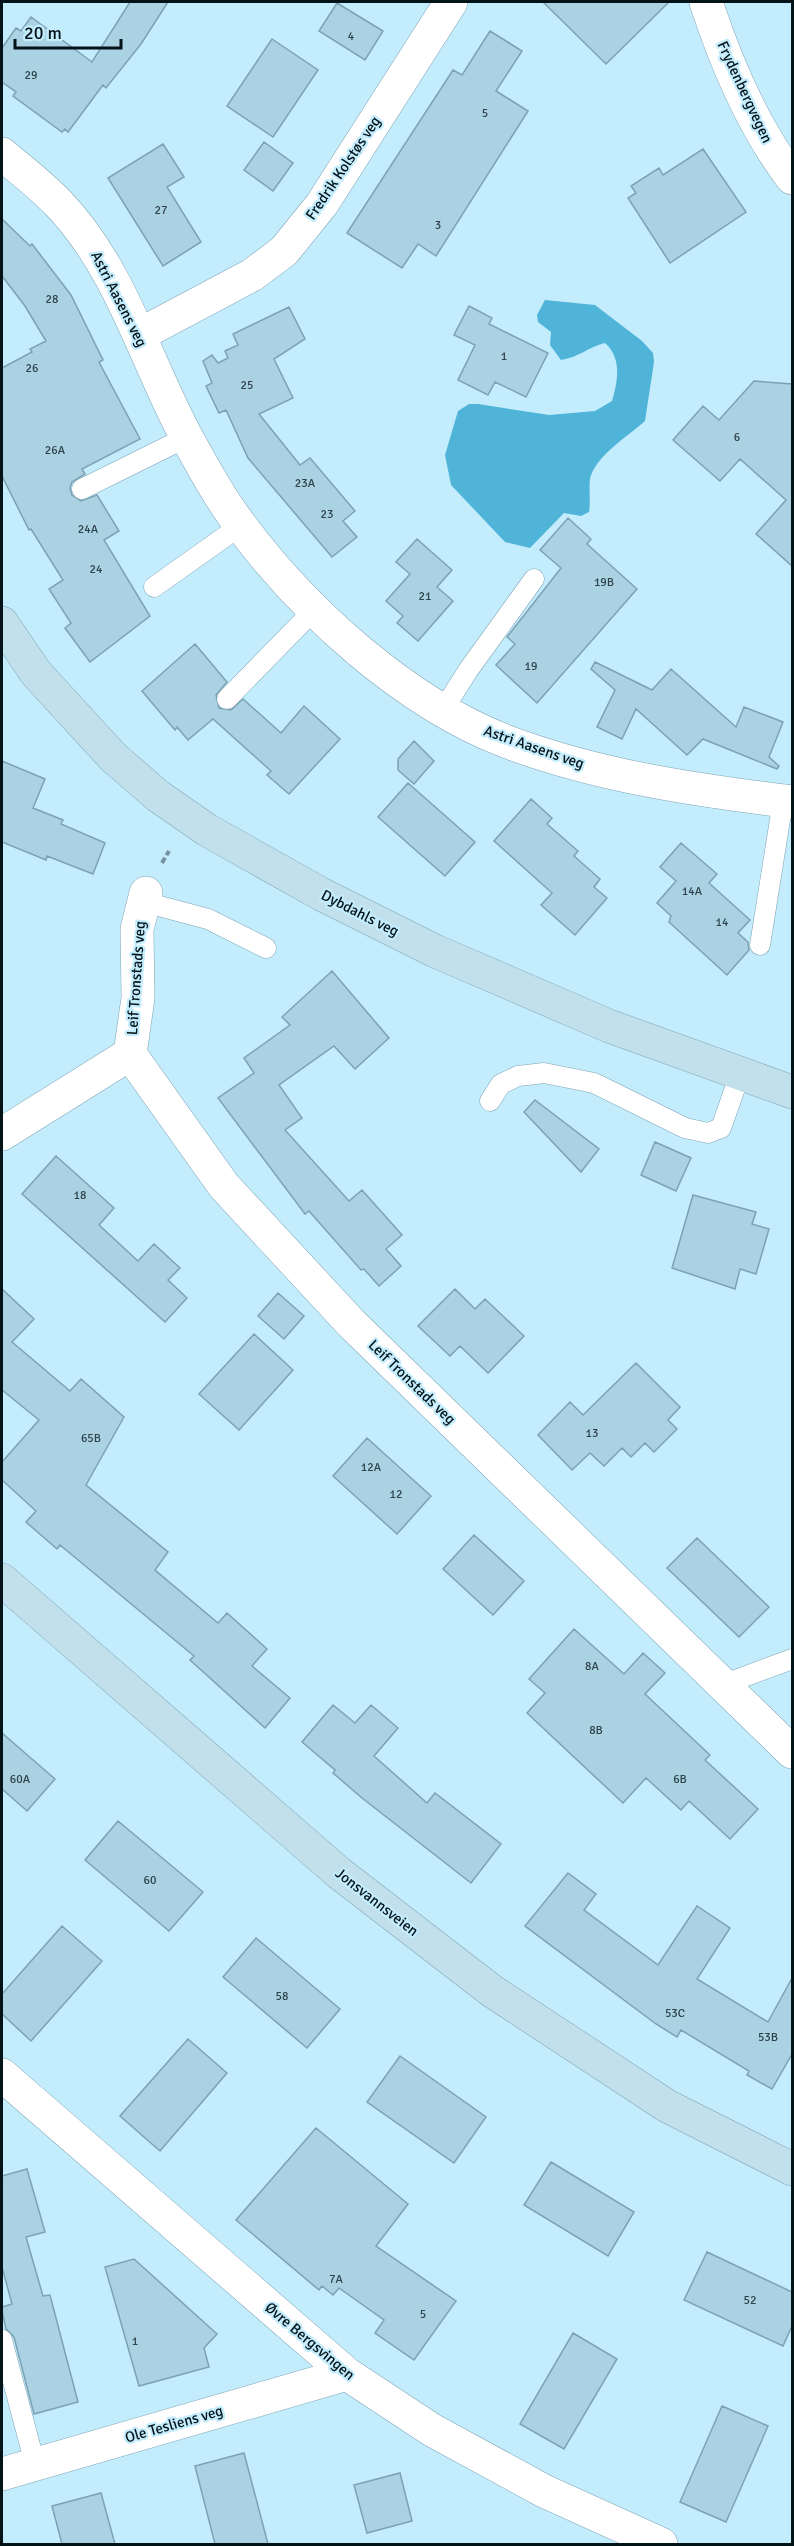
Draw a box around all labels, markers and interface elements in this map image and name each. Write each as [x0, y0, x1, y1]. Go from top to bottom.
scale bar [15, 12, 122, 50]
text: 20 m [24, 22, 62, 44]
house number: 4 [348, 29, 355, 44]
street label: Frydenbergvegen [714, 38, 776, 146]
house number: 29 [25, 68, 37, 83]
house number: 5 [482, 106, 488, 121]
street label: Fredrik Kolstøs veg [302, 113, 384, 223]
house number: 27 [155, 203, 167, 218]
house number: 3 [435, 218, 441, 233]
street label: Astri Aasens veg [87, 248, 151, 350]
house number: 28 [46, 292, 58, 307]
house number: 1 [501, 349, 507, 364]
house number: 26 [26, 361, 38, 376]
house number: 25 [241, 378, 253, 393]
house number: 6 [734, 430, 740, 445]
house number: 26A [45, 443, 66, 458]
house number: 23A [295, 476, 316, 491]
house number: 23 [321, 507, 333, 522]
house number: 24A [78, 522, 99, 537]
house number: 24 [90, 562, 103, 577]
house number: 19B [594, 575, 614, 590]
house number: 21 [419, 589, 431, 604]
house number: 19 [525, 659, 537, 674]
street label: Astri Aasens veg [481, 721, 587, 773]
house number: 14A [682, 884, 703, 899]
street label: Dybdahls veg [318, 886, 402, 940]
house number: 14 [716, 915, 729, 930]
street label: Leif Tronstads veg [123, 920, 149, 1036]
house number: 18 [74, 1188, 86, 1203]
street label: Leif Tronstads veg [365, 1336, 459, 1428]
house number: 13 [586, 1426, 598, 1441]
house number: 65B [81, 1431, 101, 1446]
house number: 12A [361, 1460, 382, 1475]
house number: 12 [390, 1487, 402, 1502]
house number: 8A [585, 1659, 600, 1674]
house number: 8B [589, 1723, 603, 1738]
house number: 60A [10, 1772, 31, 1787]
house number: 6B [673, 1772, 687, 1787]
street label: Jonsvannsveien [332, 1864, 422, 1940]
house number: 60 [144, 1873, 156, 1888]
house number: 58 [276, 1989, 288, 2004]
house number: 53C [665, 2006, 685, 2021]
house number: 53B [758, 2030, 778, 2045]
house number: 7A [329, 2272, 344, 2287]
house number: 52 [744, 2293, 756, 2308]
street label: Øvre Bergsvingen [261, 2298, 359, 2384]
house number: 5 [420, 2307, 426, 2322]
house number: 1 [132, 2334, 138, 2349]
street label: Ole Tesliens veg [123, 2401, 225, 2447]

